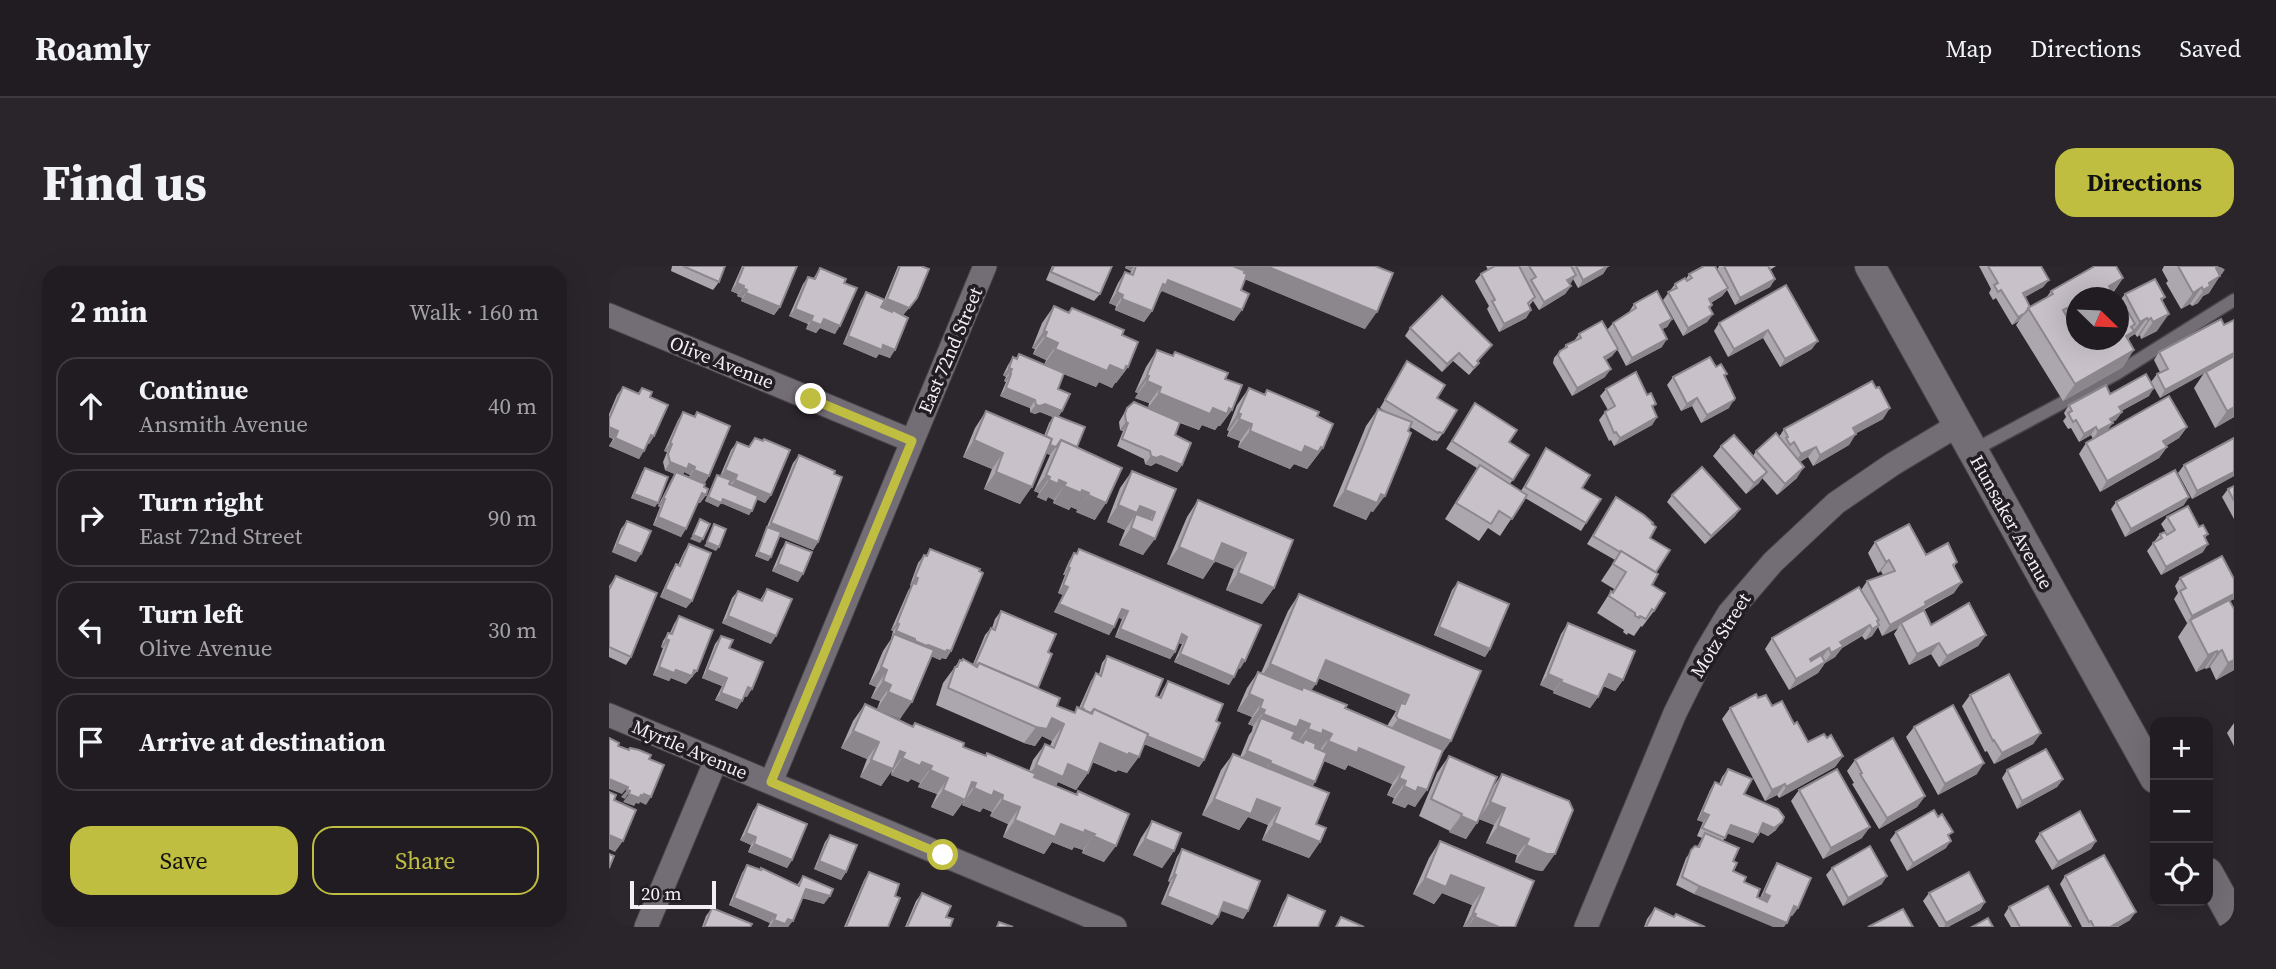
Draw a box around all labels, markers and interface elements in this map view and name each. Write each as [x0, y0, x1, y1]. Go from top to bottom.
text: Roamly [35, 26, 151, 71]
text: Map [1945, 32, 1992, 65]
text: Directions [2030, 32, 2141, 65]
text: Saved [2179, 32, 2241, 65]
button: Directions [2055, 148, 2234, 217]
text: Find us [42, 149, 207, 216]
street label: East 72nd Street [912, 282, 989, 417]
north arrow [2066, 287, 2129, 350]
text: 2 min [70, 291, 148, 332]
text: Walk · 160 m [409, 296, 539, 328]
street label: Olive Avenue [666, 329, 778, 395]
text: Continue [139, 372, 248, 408]
route end [795, 383, 826, 414]
icon: ahead [72, 387, 110, 425]
text: 40 m [488, 390, 537, 422]
text: Ansmith Avenue [139, 408, 308, 440]
street label: Hunsaker Avenue [1964, 450, 2060, 594]
text: Turn right [139, 484, 263, 520]
icon: right [72, 499, 110, 537]
text: 90 m [488, 502, 537, 534]
text: East 72nd Street [139, 520, 302, 552]
street label: Motz Street [1684, 587, 1757, 682]
text: Turn left [139, 596, 243, 632]
icon: left [72, 611, 110, 649]
text: 30 m [488, 614, 537, 646]
text: Olive Avenue [139, 632, 272, 664]
street label: Myrtle Avenue [628, 713, 752, 785]
map controls [2150, 717, 2213, 906]
button: + [2150, 717, 2213, 780]
icon: arrive [72, 723, 110, 761]
text: Arrive at destination [139, 724, 386, 760]
button: − [2150, 780, 2213, 843]
button: Save [70, 826, 298, 895]
button: Share [312, 826, 539, 895]
route start [927, 839, 958, 870]
button: locate [2150, 843, 2213, 906]
scale bar [630, 878, 716, 910]
text: 20 m [641, 880, 682, 906]

